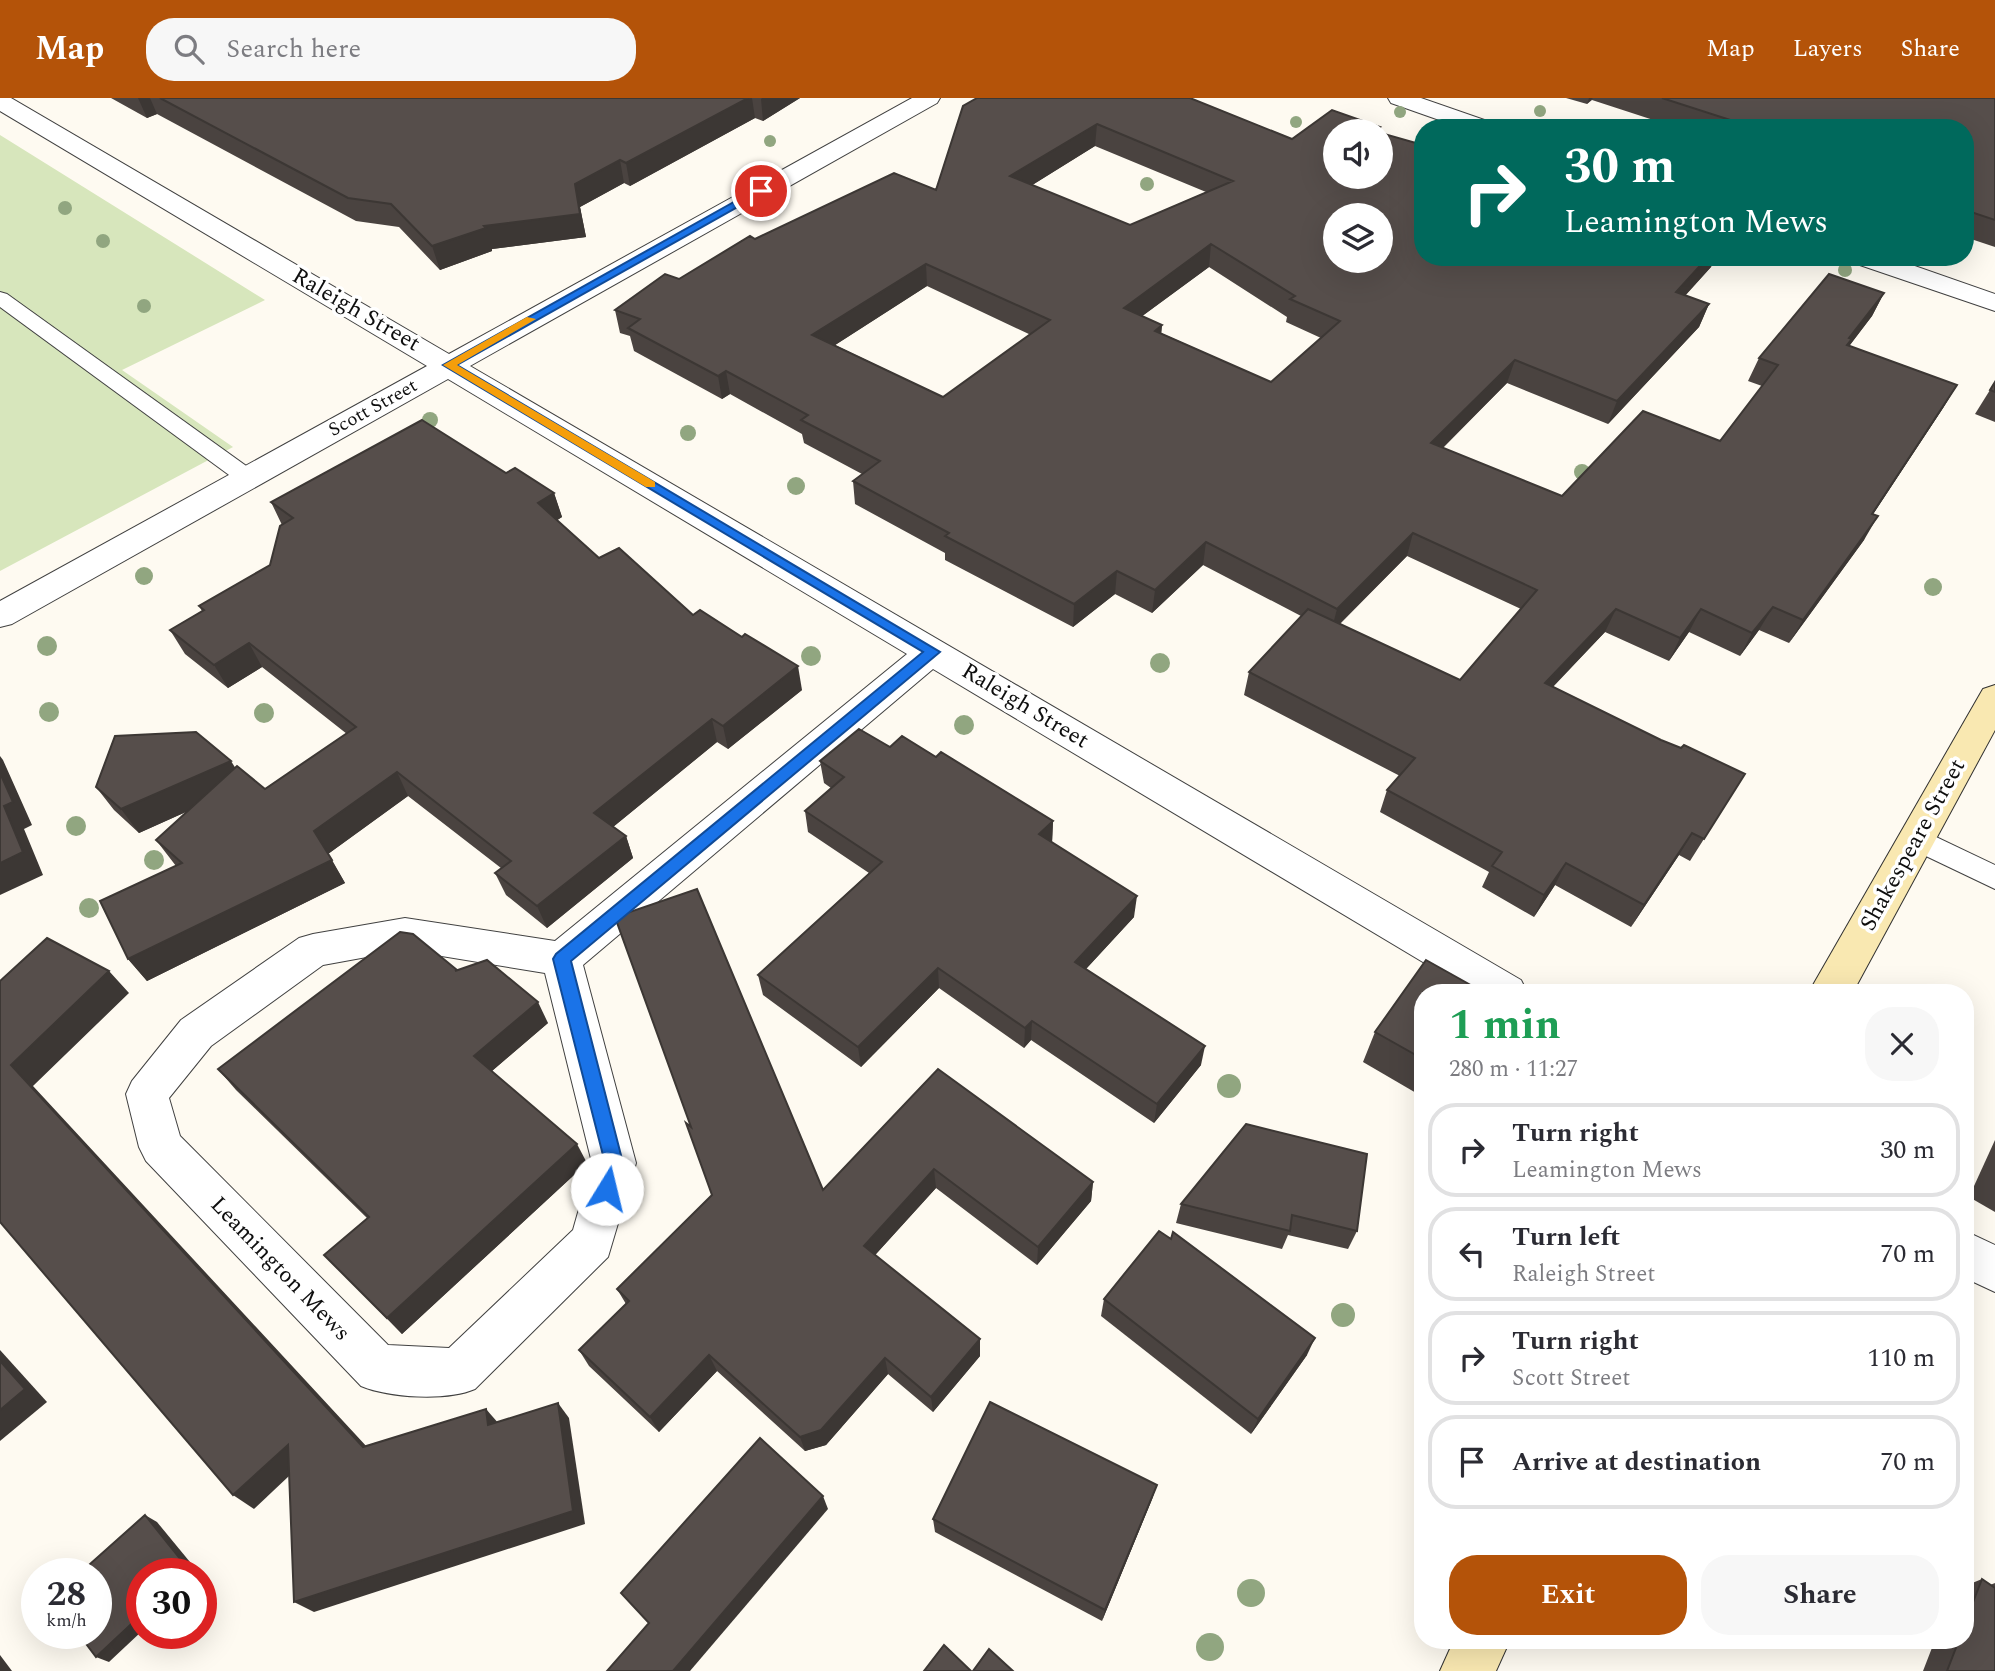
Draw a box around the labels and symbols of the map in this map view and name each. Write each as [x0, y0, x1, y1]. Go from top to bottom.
pin [731, 161, 791, 221]
street label: Raleigh Street [285, 259, 427, 361]
street label: Scott Street [323, 371, 423, 444]
street label: Raleigh Street [954, 654, 1096, 758]
street label: Shakespeare Street [1851, 753, 1975, 937]
position arrow [570, 1152, 644, 1226]
street label: Leamington Mews [201, 1189, 359, 1349]
speed limit sign: 30 [126, 1558, 217, 1649]

